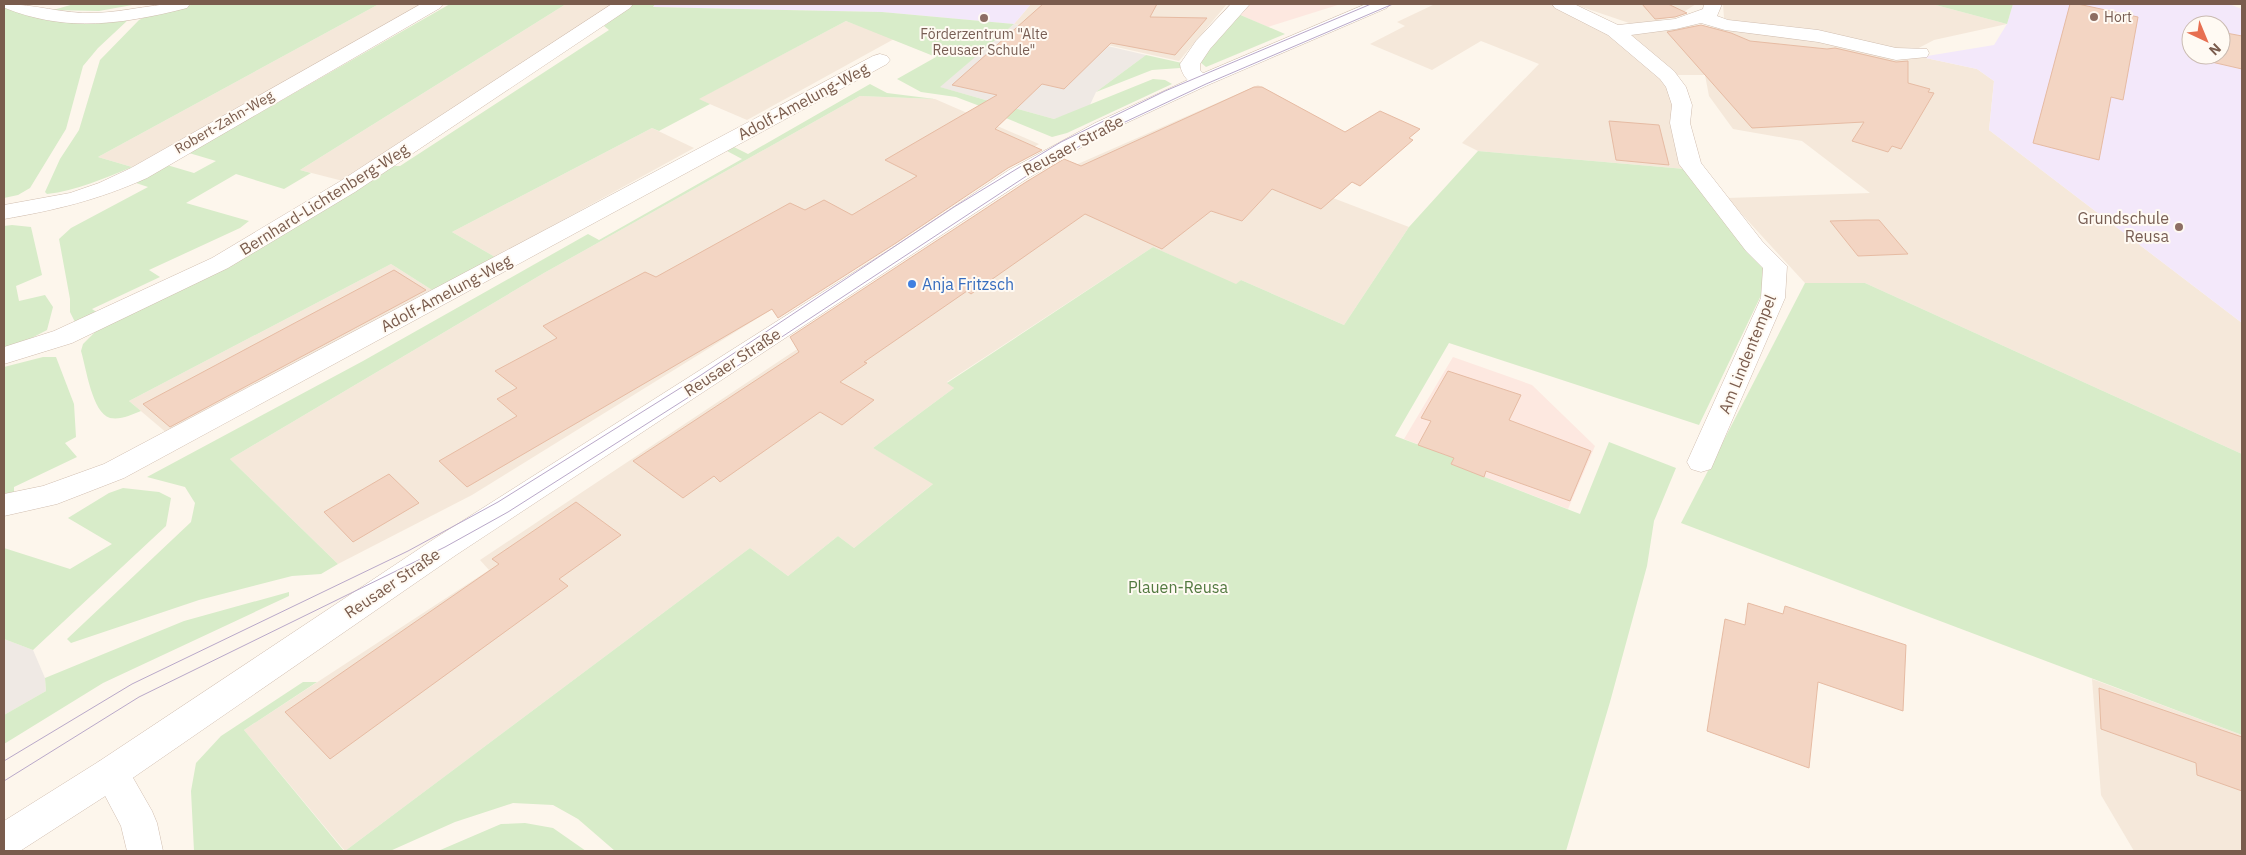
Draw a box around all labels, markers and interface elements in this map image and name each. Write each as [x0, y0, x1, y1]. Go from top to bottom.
place label: Hort [2104, 8, 2132, 26]
marker: Hort [2088, 11, 2100, 23]
marker: Förderzentrum "Alte Reusaer Schule" [978, 12, 990, 24]
north arrow [2181, 15, 2231, 65]
place label: Förderzentrum "Alte Reusaer Schule" [920, 25, 1048, 59]
text: N [2205, 39, 2225, 59]
street label: Adolf-Amelung-Weg [734, 58, 872, 144]
street label: Robert-Zahn-Weg [171, 86, 277, 158]
street label: Reusaer Straße [1019, 110, 1127, 180]
street label: Bernhard-Lichtenberg-Weg [236, 138, 413, 259]
place label: Grundschule Reusa [2077, 208, 2169, 246]
marker: Grundschule Reusa [2173, 221, 2185, 233]
street label: Adolf-Amelung-Weg [377, 250, 515, 336]
place label: Anja Fritzsch [922, 274, 1014, 294]
marker: Anja Fritzsch [906, 278, 918, 290]
street label: Am Lindentempel [1714, 291, 1780, 417]
street label: Reusaer Straße [680, 323, 784, 401]
street label: Reusaer Straße [340, 544, 444, 622]
park label: Plauen-Reusa [1128, 577, 1229, 597]

